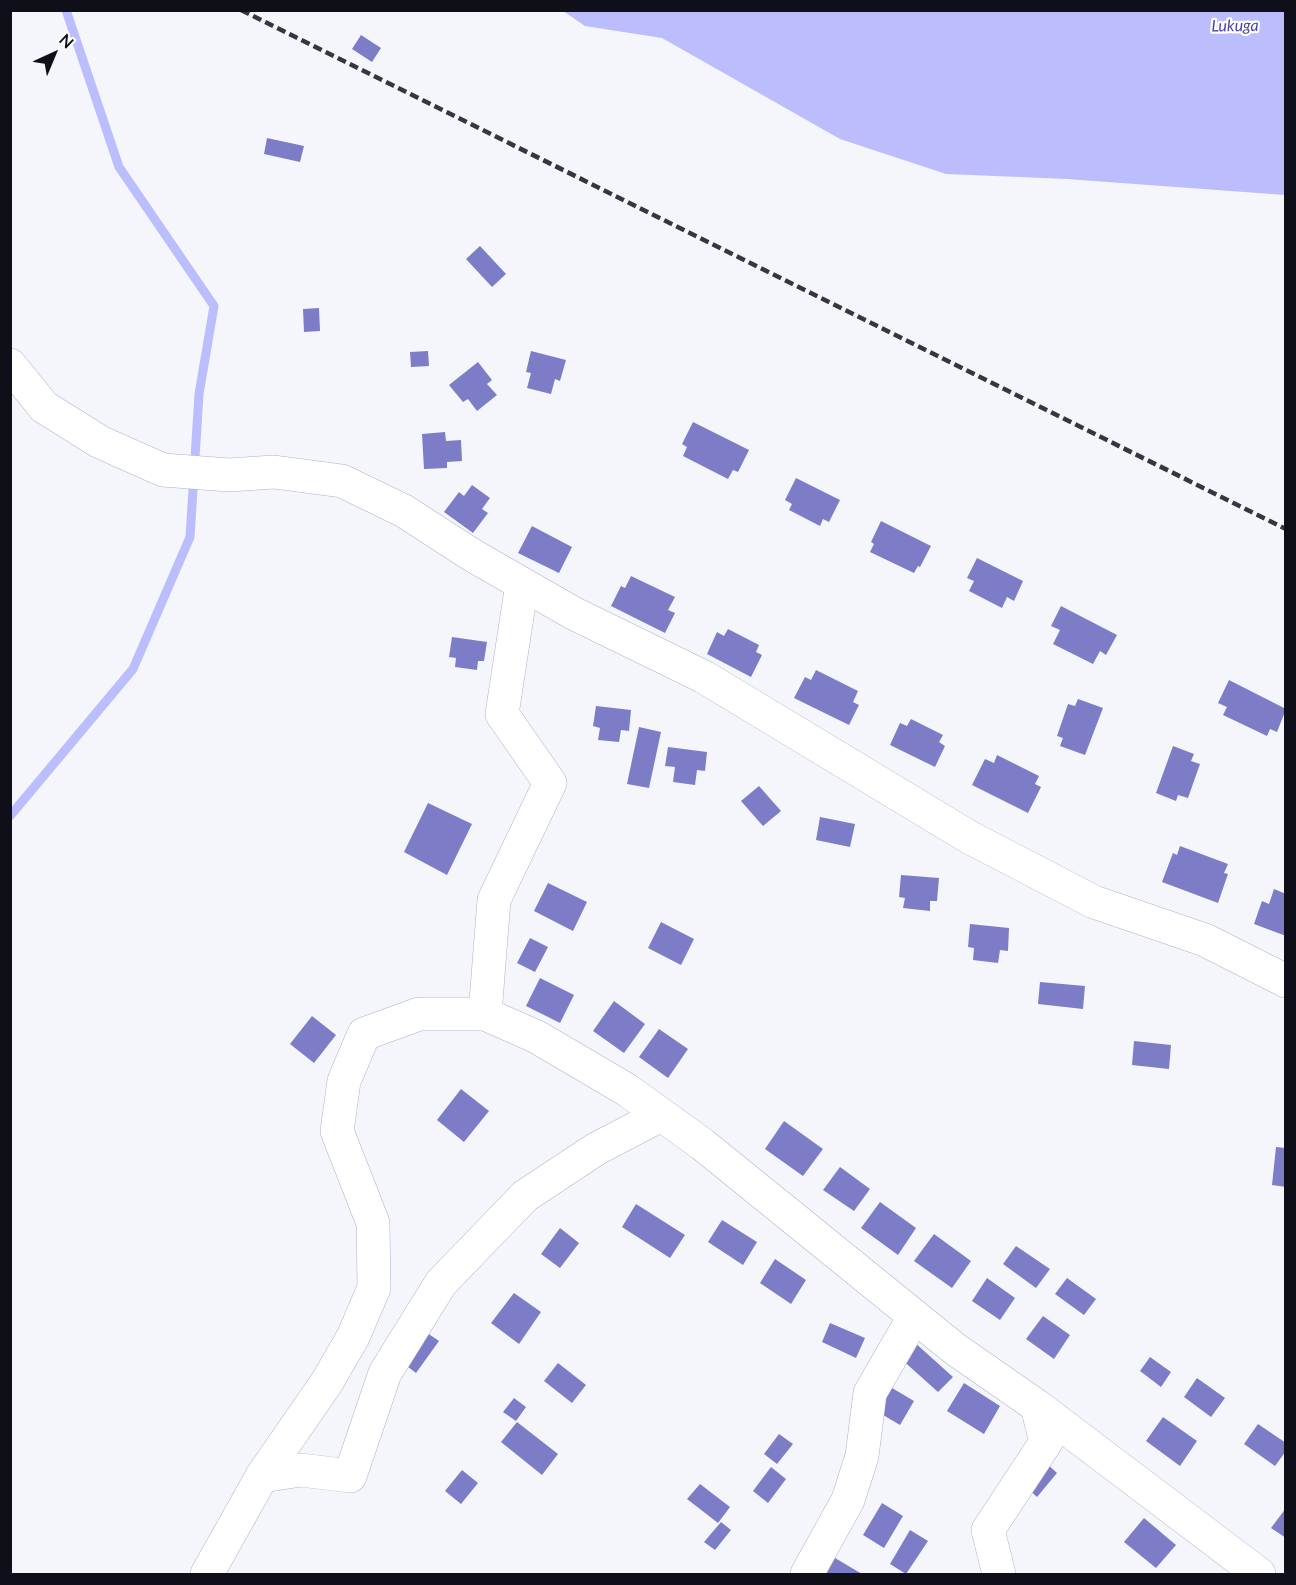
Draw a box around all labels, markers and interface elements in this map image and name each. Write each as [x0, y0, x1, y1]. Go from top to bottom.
water label: Lukuga [1211, 16, 1259, 36]
north arrow [24, 24, 84, 84]
text: N [56, 30, 78, 52]

